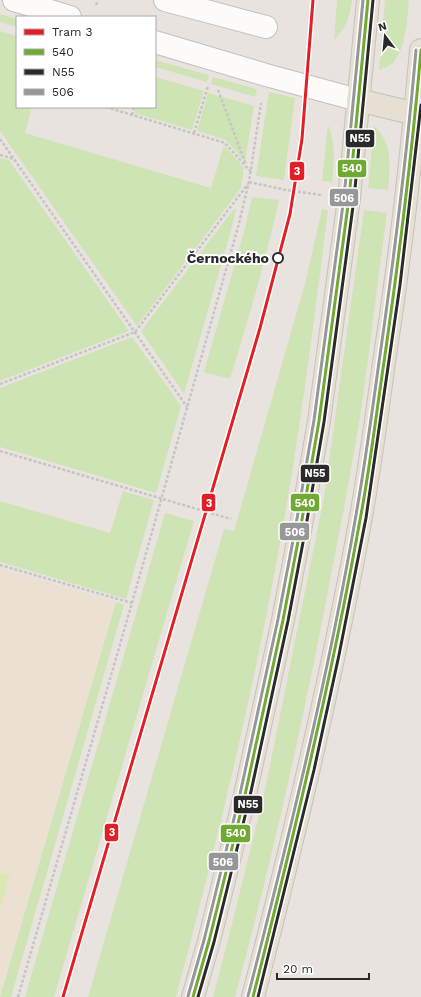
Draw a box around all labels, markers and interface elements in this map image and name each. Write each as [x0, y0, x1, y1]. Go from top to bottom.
legend [16, 16, 156, 108]
north arrow [365, 16, 405, 56]
text: N [377, 19, 388, 34]
text: Tram 3 [52, 25, 92, 39]
text: 540 [52, 45, 74, 59]
text: N55 [52, 65, 75, 79]
text: 506 [52, 85, 74, 99]
line badge: N55 [345, 129, 375, 148]
text: N55 [350, 132, 370, 145]
line badge: 540 [337, 159, 367, 178]
line badge: 3 [289, 161, 305, 181]
text: 540 [342, 162, 362, 175]
text: 3 [294, 165, 301, 178]
line badge: 506 [329, 188, 359, 207]
text: 506 [334, 192, 354, 205]
place label: Černockého [187, 250, 269, 266]
marker: Černockého [272, 252, 284, 264]
line badge: N55 [300, 464, 330, 483]
text: N55 [305, 467, 325, 480]
line badge: 3 [201, 493, 216, 512]
line badge: 540 [290, 493, 320, 512]
text: 3 [206, 497, 213, 510]
text: 540 [295, 497, 315, 510]
line badge: 506 [279, 522, 310, 541]
text: 506 [285, 526, 305, 539]
line badge: N55 [233, 795, 263, 814]
text: N55 [238, 798, 258, 811]
line badge: 3 [104, 823, 119, 842]
line badge: 540 [220, 824, 251, 843]
text: 3 [109, 826, 116, 839]
text: 540 [226, 827, 246, 840]
line badge: 506 [208, 852, 239, 871]
text: 506 [213, 856, 233, 869]
scale bar [277, 955, 369, 981]
text: 20 m [283, 962, 313, 976]

